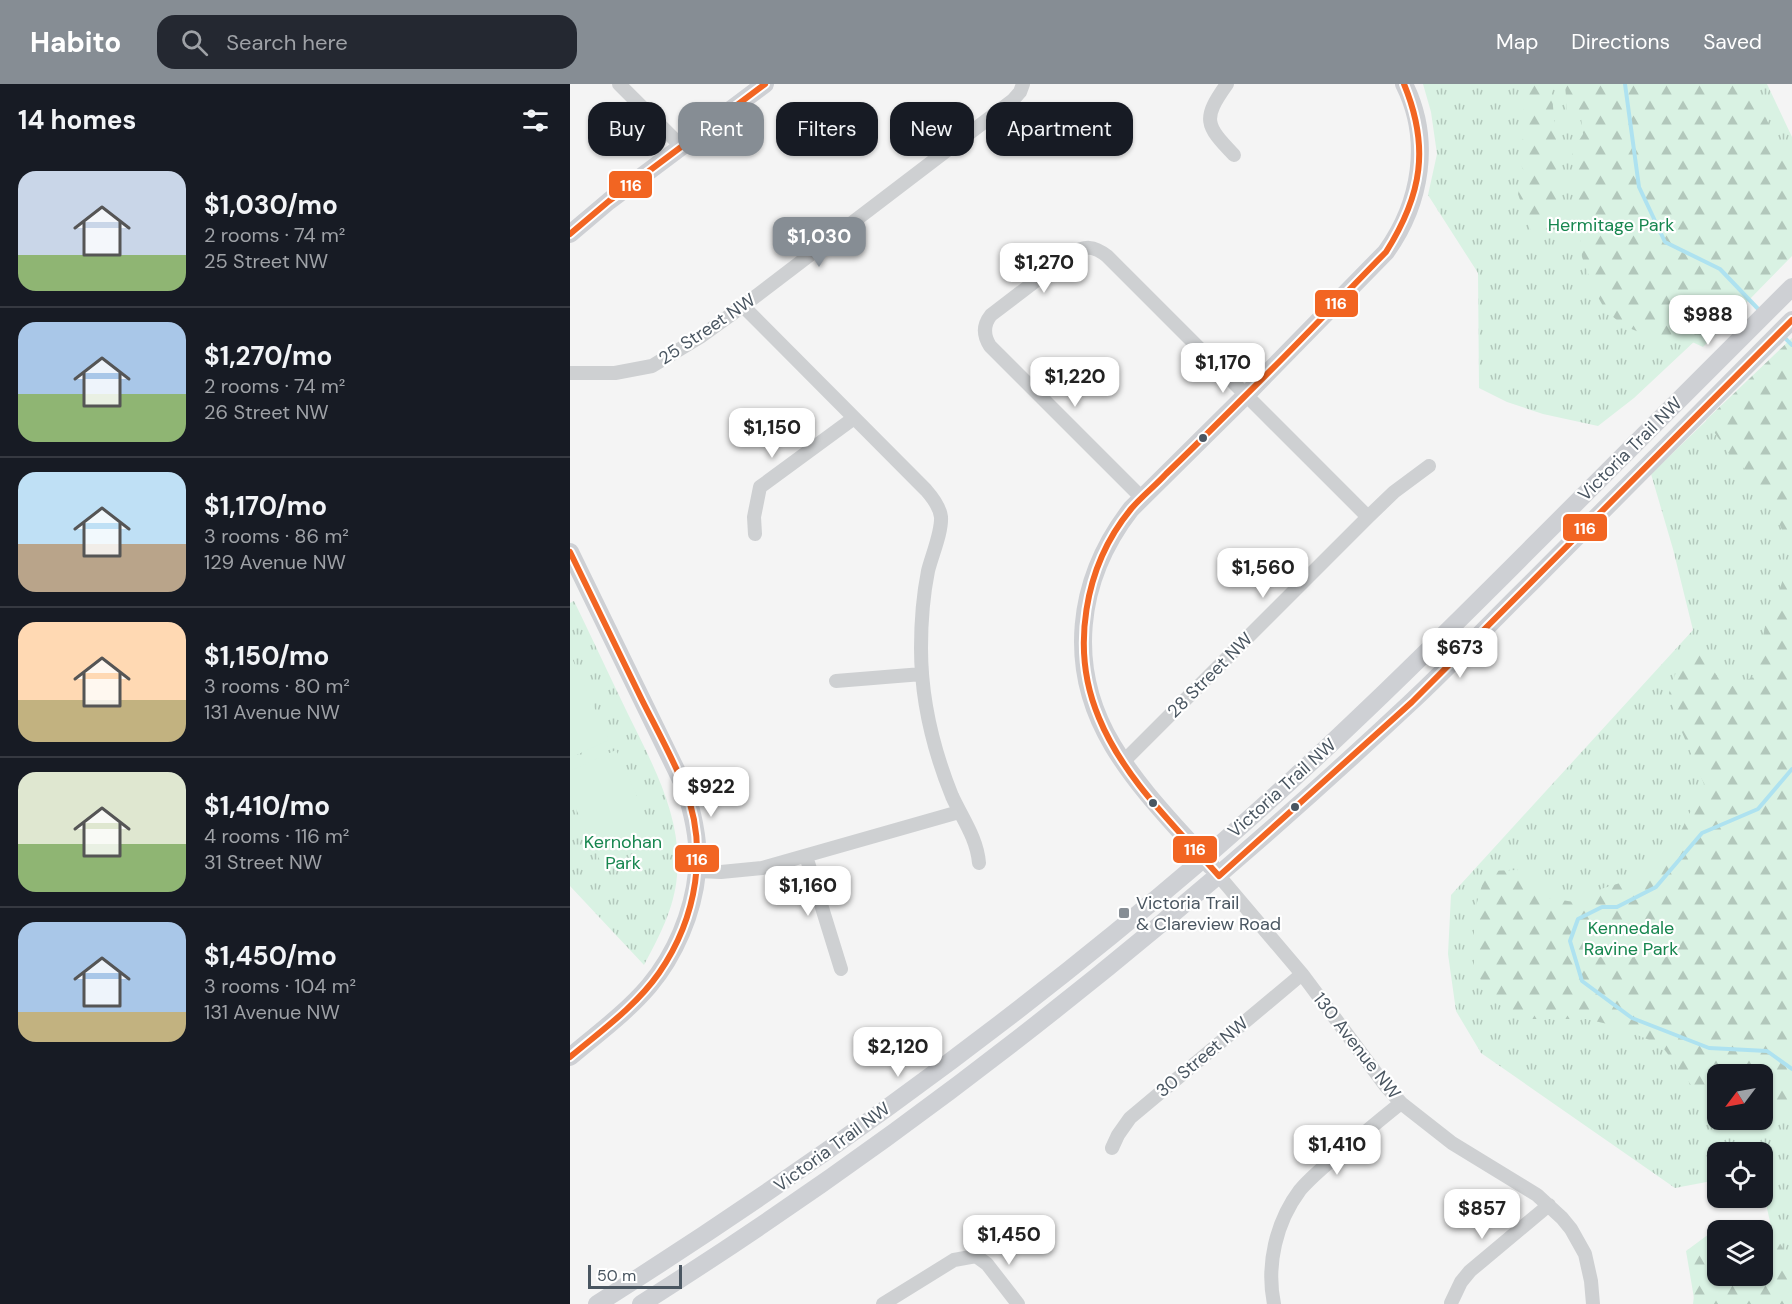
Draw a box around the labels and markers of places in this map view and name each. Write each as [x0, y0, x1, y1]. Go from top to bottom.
pin: $1,030 [770, 217, 868, 268]
pin: $1,270 [995, 243, 1093, 294]
pin: $988 [1672, 295, 1744, 346]
pin: $1,170 [1174, 343, 1272, 394]
pin: $1,220 [1026, 357, 1124, 408]
pin: $1,150 [723, 408, 821, 459]
unlabelled marker [1197, 432, 1209, 444]
pin: $1,560 [1214, 548, 1312, 599]
pin: $673 [1424, 628, 1496, 679]
pin: $922 [675, 767, 747, 818]
unlabelled marker [1147, 797, 1159, 809]
unlabelled marker [1289, 801, 1301, 813]
pin: $1,160 [759, 866, 857, 917]
place label: Victoria Trail & Clareview Road [1136, 891, 1281, 936]
marker: Victoria Trail & Clareview Road [1117, 906, 1131, 920]
pin: $2,120 [849, 1027, 947, 1078]
pin: $1,410 [1288, 1125, 1386, 1176]
pin: $857 [1446, 1189, 1518, 1240]
pin: $1,450 [960, 1215, 1058, 1266]

